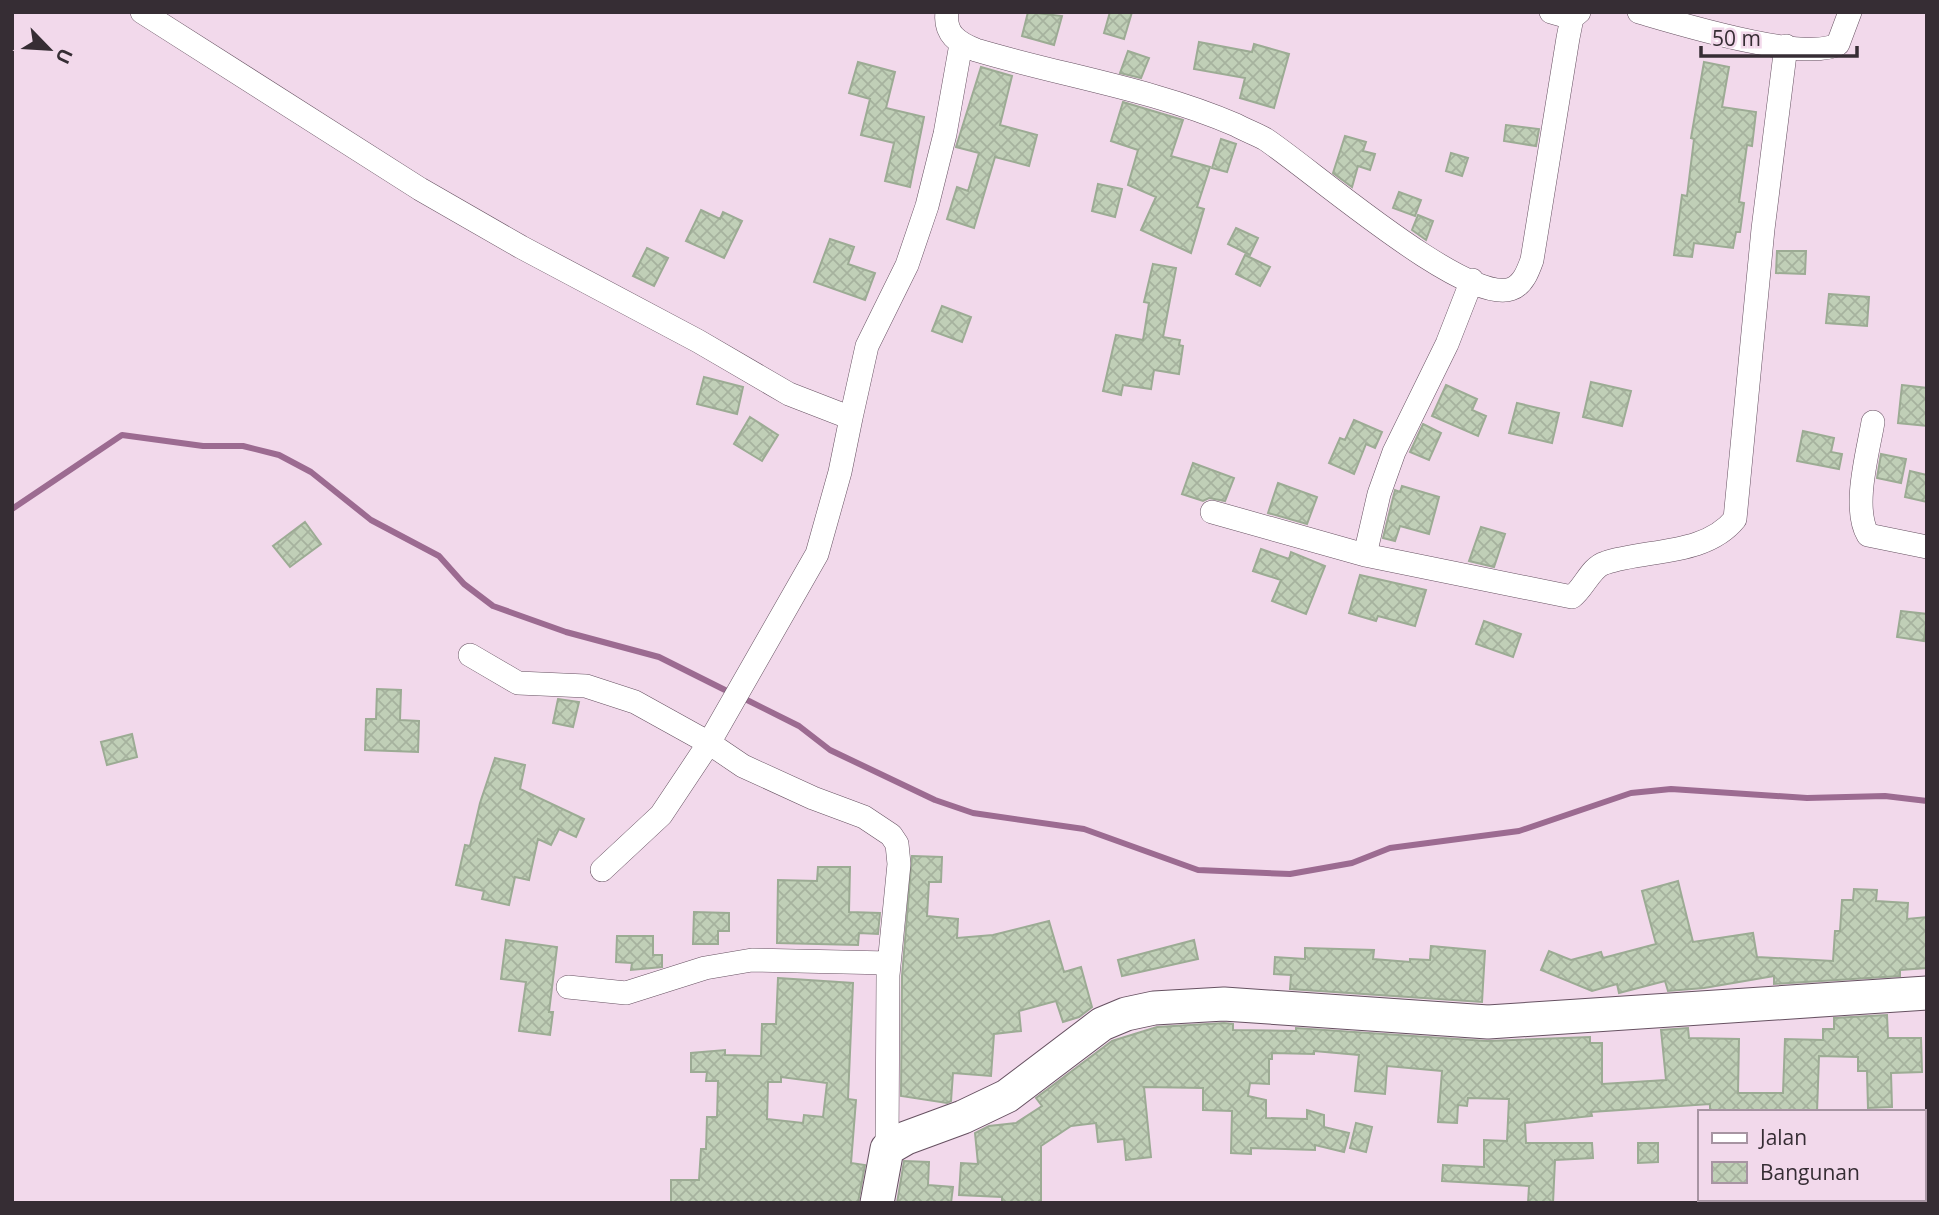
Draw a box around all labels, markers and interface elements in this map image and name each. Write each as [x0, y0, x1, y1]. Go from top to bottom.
north arrow [14, 14, 84, 84]
scale bar [1701, 14, 1857, 58]
text: 50 m [1712, 24, 1761, 52]
text: U [50, 44, 79, 68]
legend [1698, 1110, 1925, 1201]
text: Jalan [1758, 1123, 1807, 1151]
text: Bangunan [1760, 1158, 1860, 1186]

